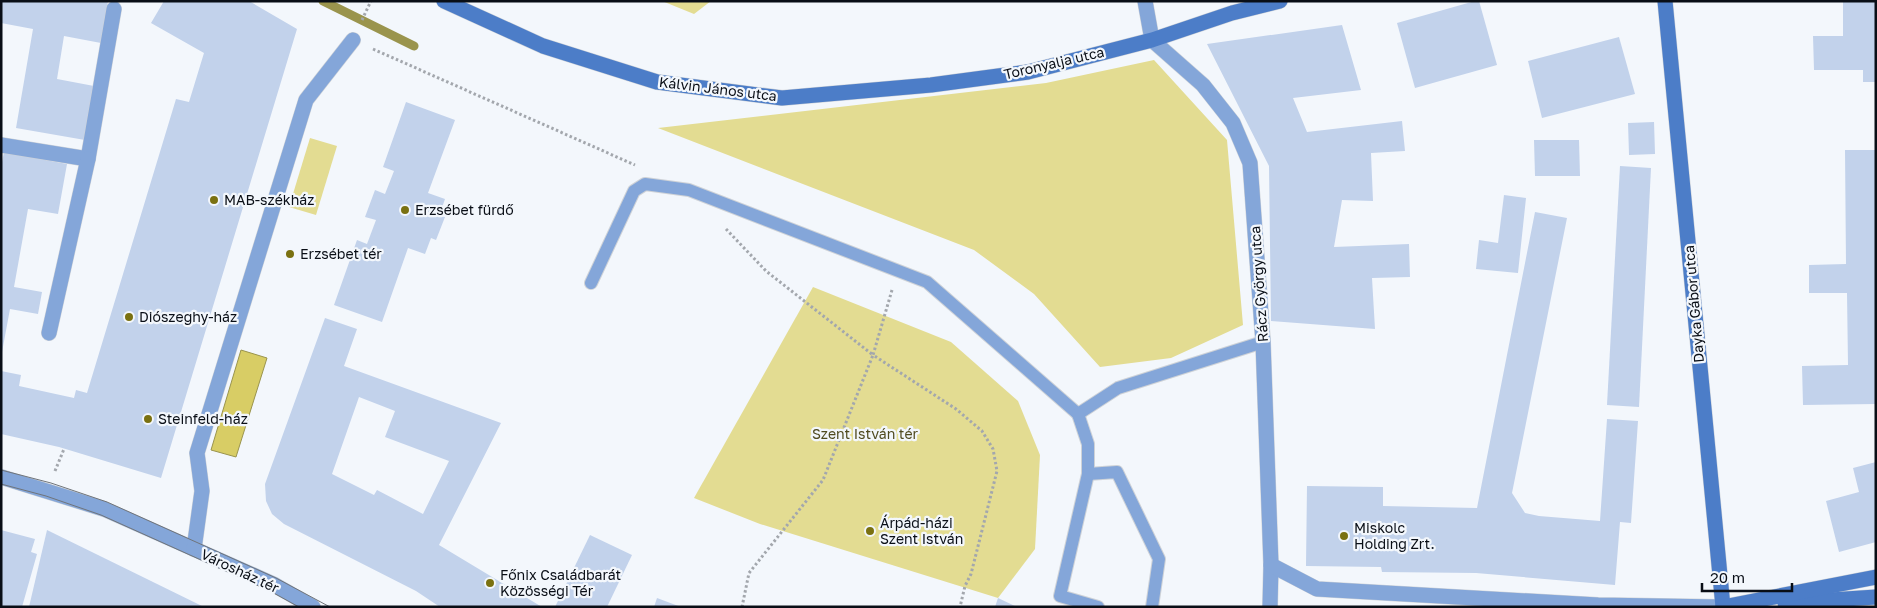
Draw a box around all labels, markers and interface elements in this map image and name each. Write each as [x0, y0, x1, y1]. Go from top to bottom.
street label: Toronyalja utca [1002, 43, 1106, 82]
street label: Kálvin János utca [658, 73, 778, 104]
place label: MAB-székház [224, 191, 314, 208]
marker: MAB-székház [208, 194, 220, 206]
place label: Erzsébet fürdő [415, 201, 514, 218]
marker: Erzsébet fürdő [399, 204, 411, 216]
street label: Rácz György utca [1246, 225, 1271, 343]
place label: Erzsébet tér [300, 245, 382, 262]
street label: Dayka Gábor utca [1680, 245, 1707, 363]
marker: Erzsébet tér [284, 248, 296, 260]
place label: Diószeghy-ház [139, 308, 237, 325]
marker: Diószeghy-ház [123, 311, 135, 323]
place label: Steinfeld-ház [158, 410, 248, 427]
marker: Steinfeld-ház [142, 413, 154, 425]
park label: Szent István tér [812, 425, 919, 442]
place label: Árpád-házi Szent István [880, 514, 963, 547]
place label: Miskolc Holding Zrt. [1354, 519, 1435, 552]
marker: Árpád-házi Szent István [864, 525, 876, 537]
marker: Miskolc Holding Zrt. [1338, 530, 1350, 542]
street label: Városház tér [199, 545, 282, 596]
scale bar [1702, 560, 1792, 592]
place label: Főnix Családbarát Közösségi Tér [500, 566, 621, 599]
text: 20 m [1710, 568, 1745, 586]
marker: Főnix Családbarát Közösségi Tér [484, 577, 496, 589]

